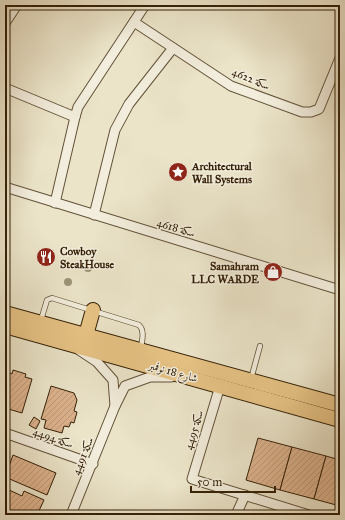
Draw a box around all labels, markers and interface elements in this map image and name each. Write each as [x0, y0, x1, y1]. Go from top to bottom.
street label: سكة 4622 [230, 65, 272, 93]
place label: Architectural Wall Systems [191, 160, 253, 187]
place icon: Architectural Wall Systems [167, 161, 189, 183]
street label: سكة 4618 [155, 216, 197, 240]
place label: Cowboy SteakHouse [60, 245, 114, 271]
restaurant icon: Cowboy SteakHouse [35, 246, 57, 268]
place label: Samahram LLC WARDE [191, 260, 260, 286]
shop icon: Samahram LLC WARDE [262, 261, 284, 283]
street label: شارع 18 نوفمبر [145, 359, 199, 388]
street label: سكة 4495 [182, 409, 206, 451]
street label: سكة 4494 [31, 425, 75, 451]
street label: سكة 4491 [70, 435, 96, 477]
scale bar [191, 468, 275, 494]
text: 50 m [197, 475, 222, 489]

